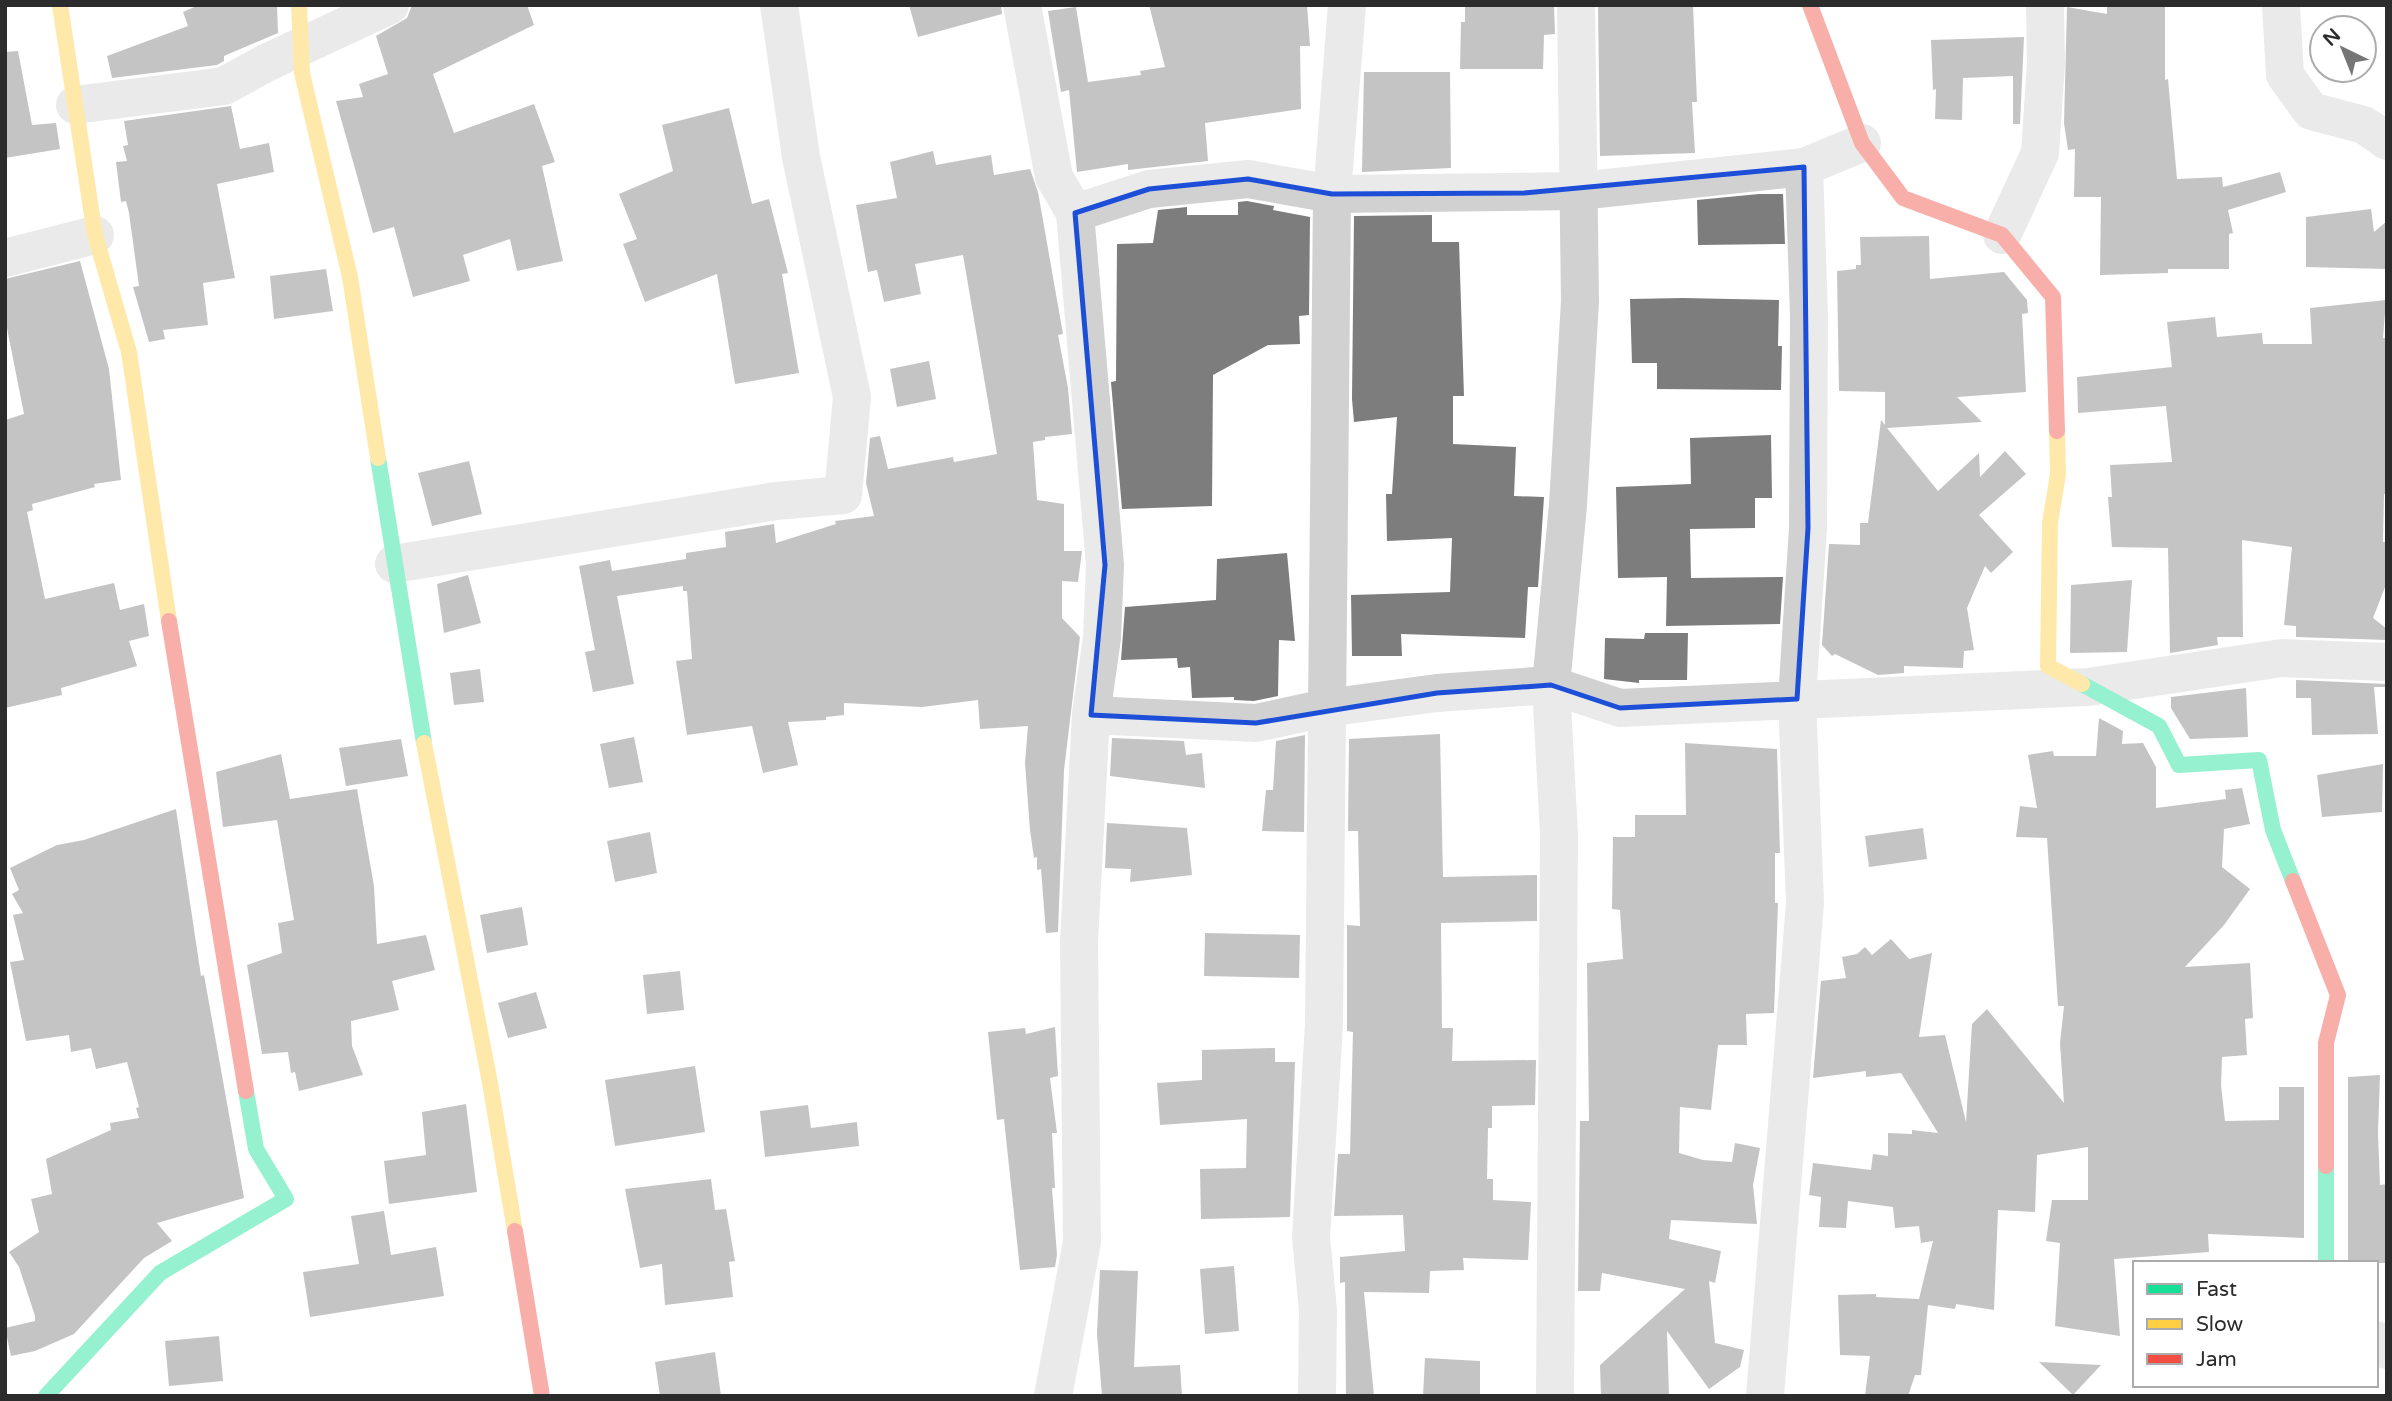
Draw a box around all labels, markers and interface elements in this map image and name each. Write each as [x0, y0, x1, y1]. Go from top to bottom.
north arrow [2308, 14, 2378, 84]
text: N [2319, 24, 2345, 51]
legend [2133, 1261, 2378, 1387]
text: Fast [2196, 1277, 2237, 1302]
text: Slow [2196, 1312, 2244, 1337]
text: Jam [2196, 1347, 2237, 1372]

